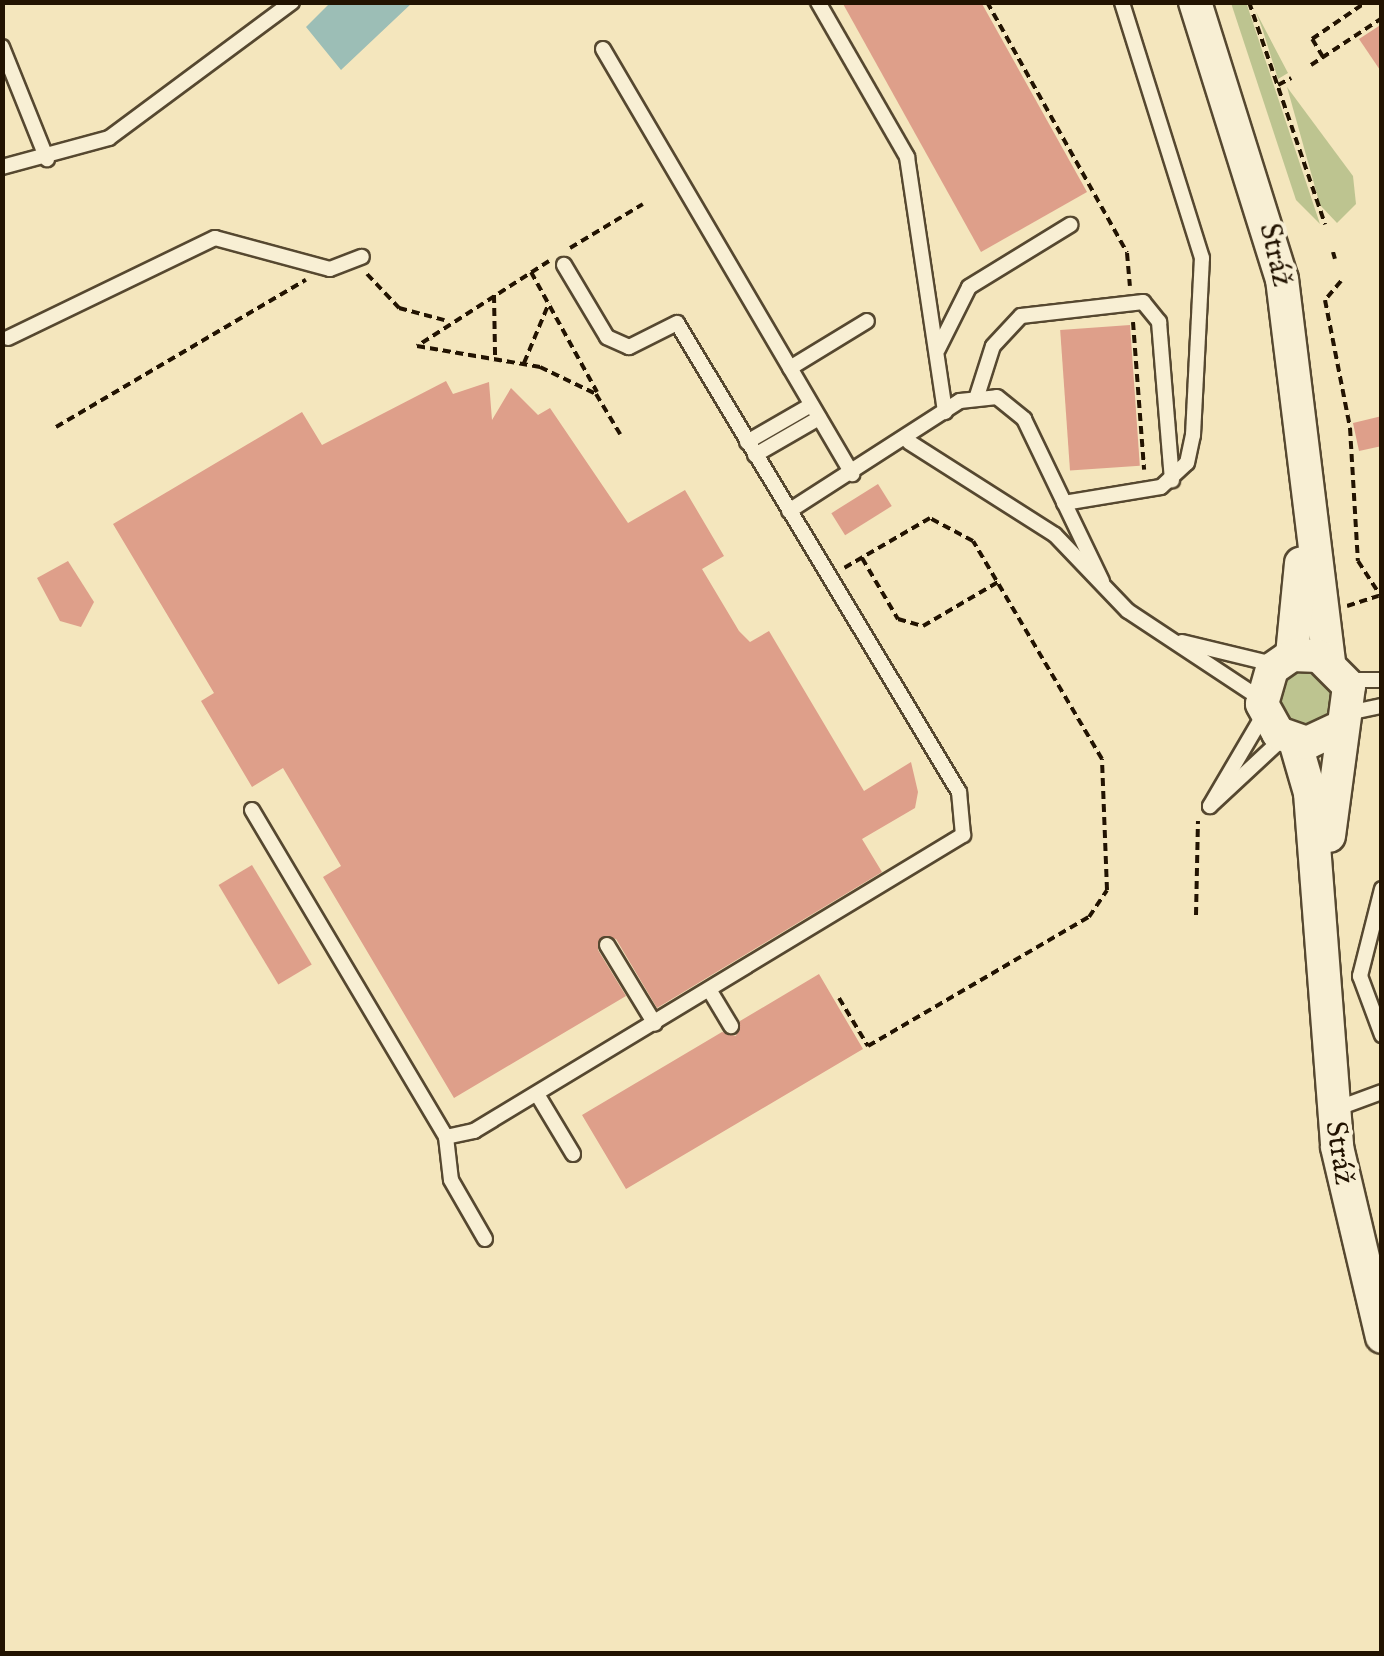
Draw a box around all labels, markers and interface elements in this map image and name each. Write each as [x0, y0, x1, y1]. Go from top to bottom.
street label: Stráž [1250, 220, 1300, 290]
street label: Stráž [1316, 1119, 1362, 1187]

